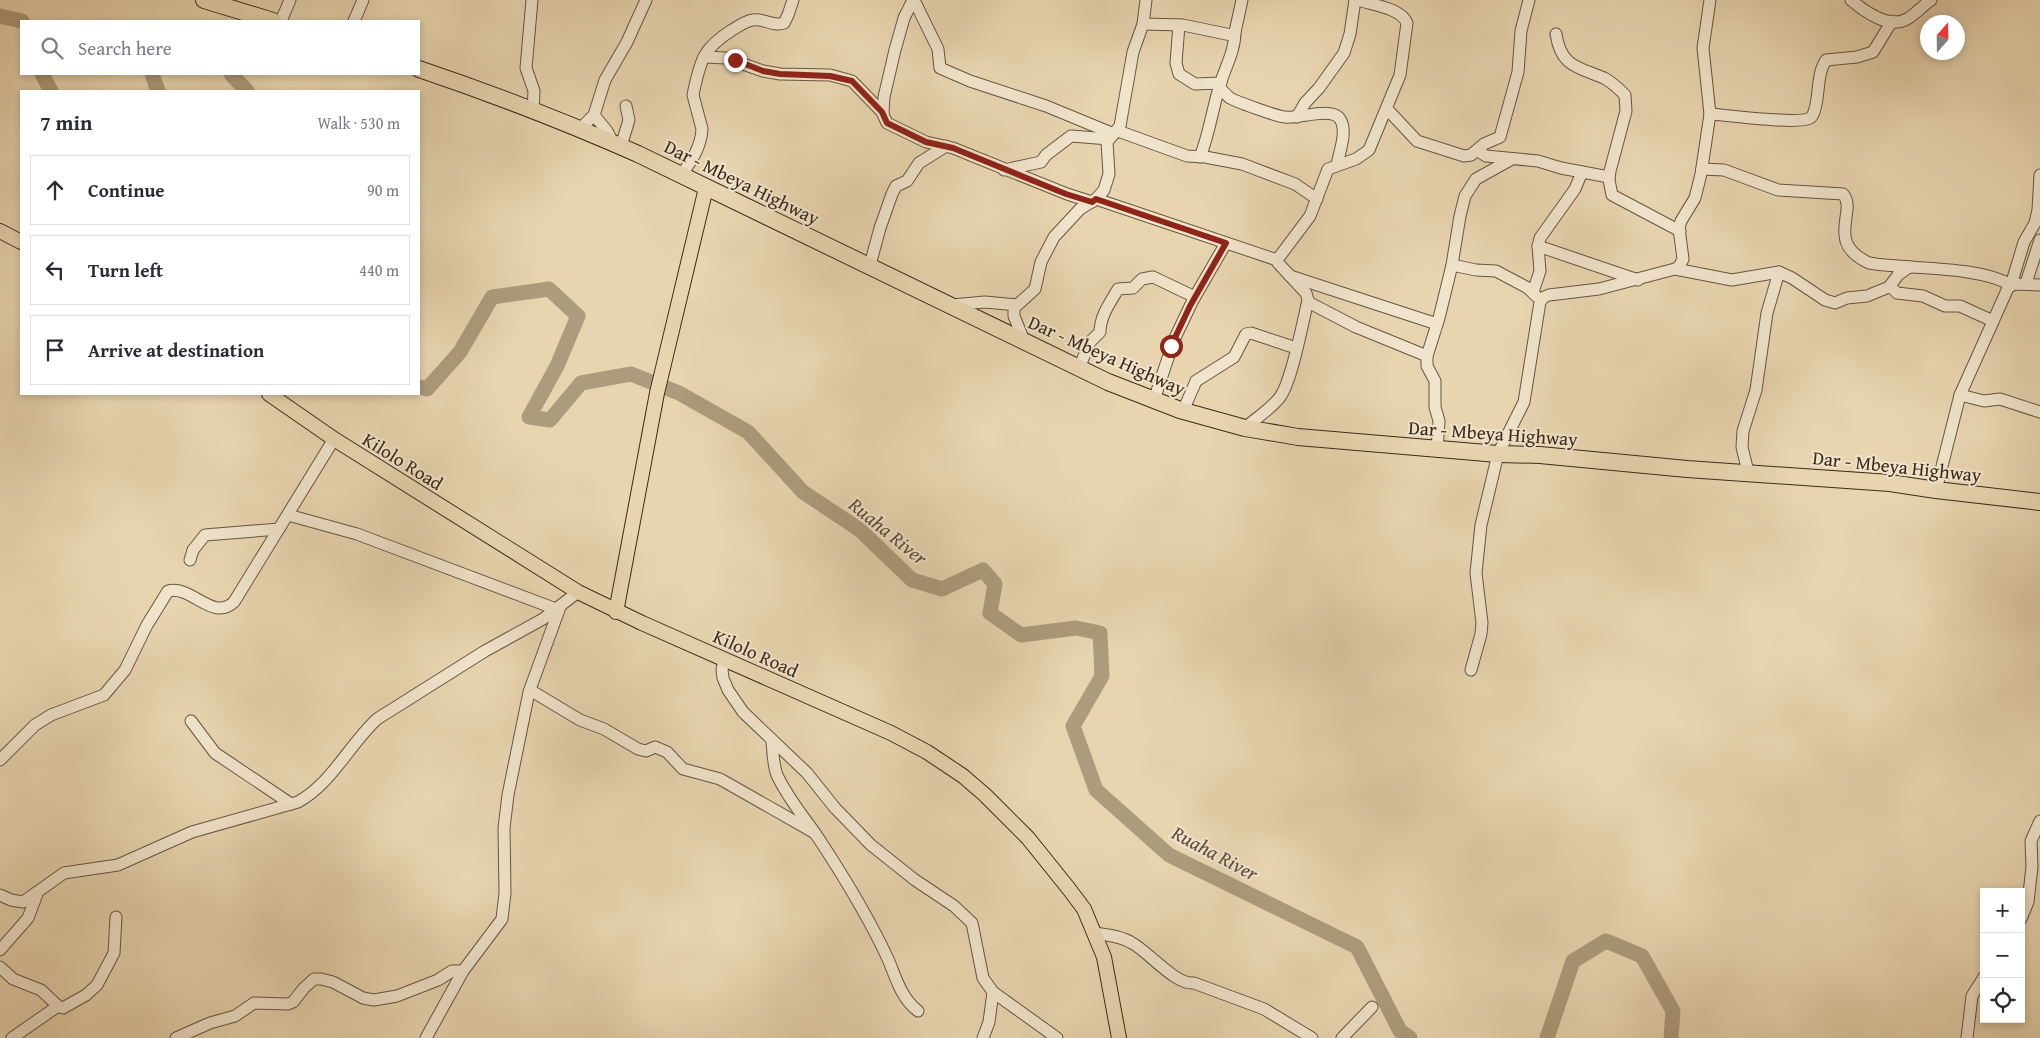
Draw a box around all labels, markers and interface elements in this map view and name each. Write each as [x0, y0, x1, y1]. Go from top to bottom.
north arrow [1920, 15, 1965, 60]
search box [20, 20, 420, 75]
icon: search [38, 34, 66, 62]
text: Search here [78, 34, 172, 62]
route end [724, 49, 747, 72]
text: 7 min [40, 107, 92, 138]
text: Walk · 530 m [317, 111, 400, 135]
street label: Dar - Mbeya Highway [660, 132, 825, 232]
icon: ahead [41, 176, 69, 204]
text: Continue [88, 176, 165, 204]
text: 90 m [367, 178, 399, 202]
icon: left [41, 256, 69, 284]
text: Turn left [88, 256, 163, 284]
text: 440 m [359, 258, 399, 282]
street label: Dar - Mbeya Highway [1024, 308, 1191, 403]
route start [1160, 335, 1183, 358]
icon: arrive [41, 336, 69, 364]
text: Arrive at destination [88, 336, 264, 364]
street label: Dar - Mbeya Highway [1407, 413, 1579, 453]
street label: Kilolo Road [357, 425, 450, 497]
street label: Dar - Mbeya Highway [1811, 443, 1983, 489]
water label: Ruaha River [842, 489, 934, 572]
street label: Kilolo Road [709, 622, 804, 685]
water label: Ruaha River [1166, 817, 1264, 888]
map controls [1980, 888, 2025, 1023]
button: + [1980, 888, 2025, 933]
button: − [1980, 933, 2025, 978]
button: locate [1980, 978, 2025, 1023]

